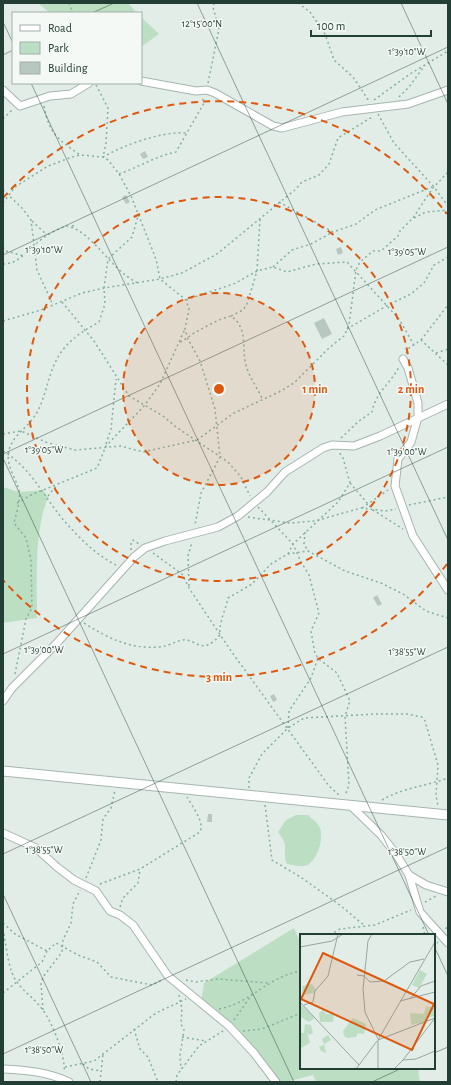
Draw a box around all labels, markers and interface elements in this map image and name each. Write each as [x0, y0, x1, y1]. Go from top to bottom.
legend [12, 12, 142, 84]
scale bar [311, 12, 431, 38]
text: 12°15'00"N [182, 19, 222, 29]
text: 100 m [317, 20, 345, 32]
text: Road [48, 22, 72, 34]
text: Park [48, 42, 69, 54]
text: 1°39'10"W [388, 47, 426, 57]
text: Building [48, 62, 88, 74]
text: 1°39'10"W [25, 245, 63, 255]
text: 1°39'05"W [388, 247, 426, 257]
centre of rings [212, 382, 226, 396]
text: 1 min [302, 383, 328, 395]
text: 2 min [398, 383, 424, 395]
text: 1°39'05"W [25, 445, 63, 455]
text: 1°39'00"W [387, 447, 427, 457]
text: 1°39'00"W [24, 645, 64, 655]
text: 1°38'55"W [388, 647, 426, 657]
text: 3 min [206, 671, 232, 683]
text: 1°38'55"W [25, 845, 63, 855]
text: 1°38'50"W [388, 847, 426, 857]
inset map [300, 934, 435, 1069]
text: 1°38'50"W [25, 1045, 63, 1055]

